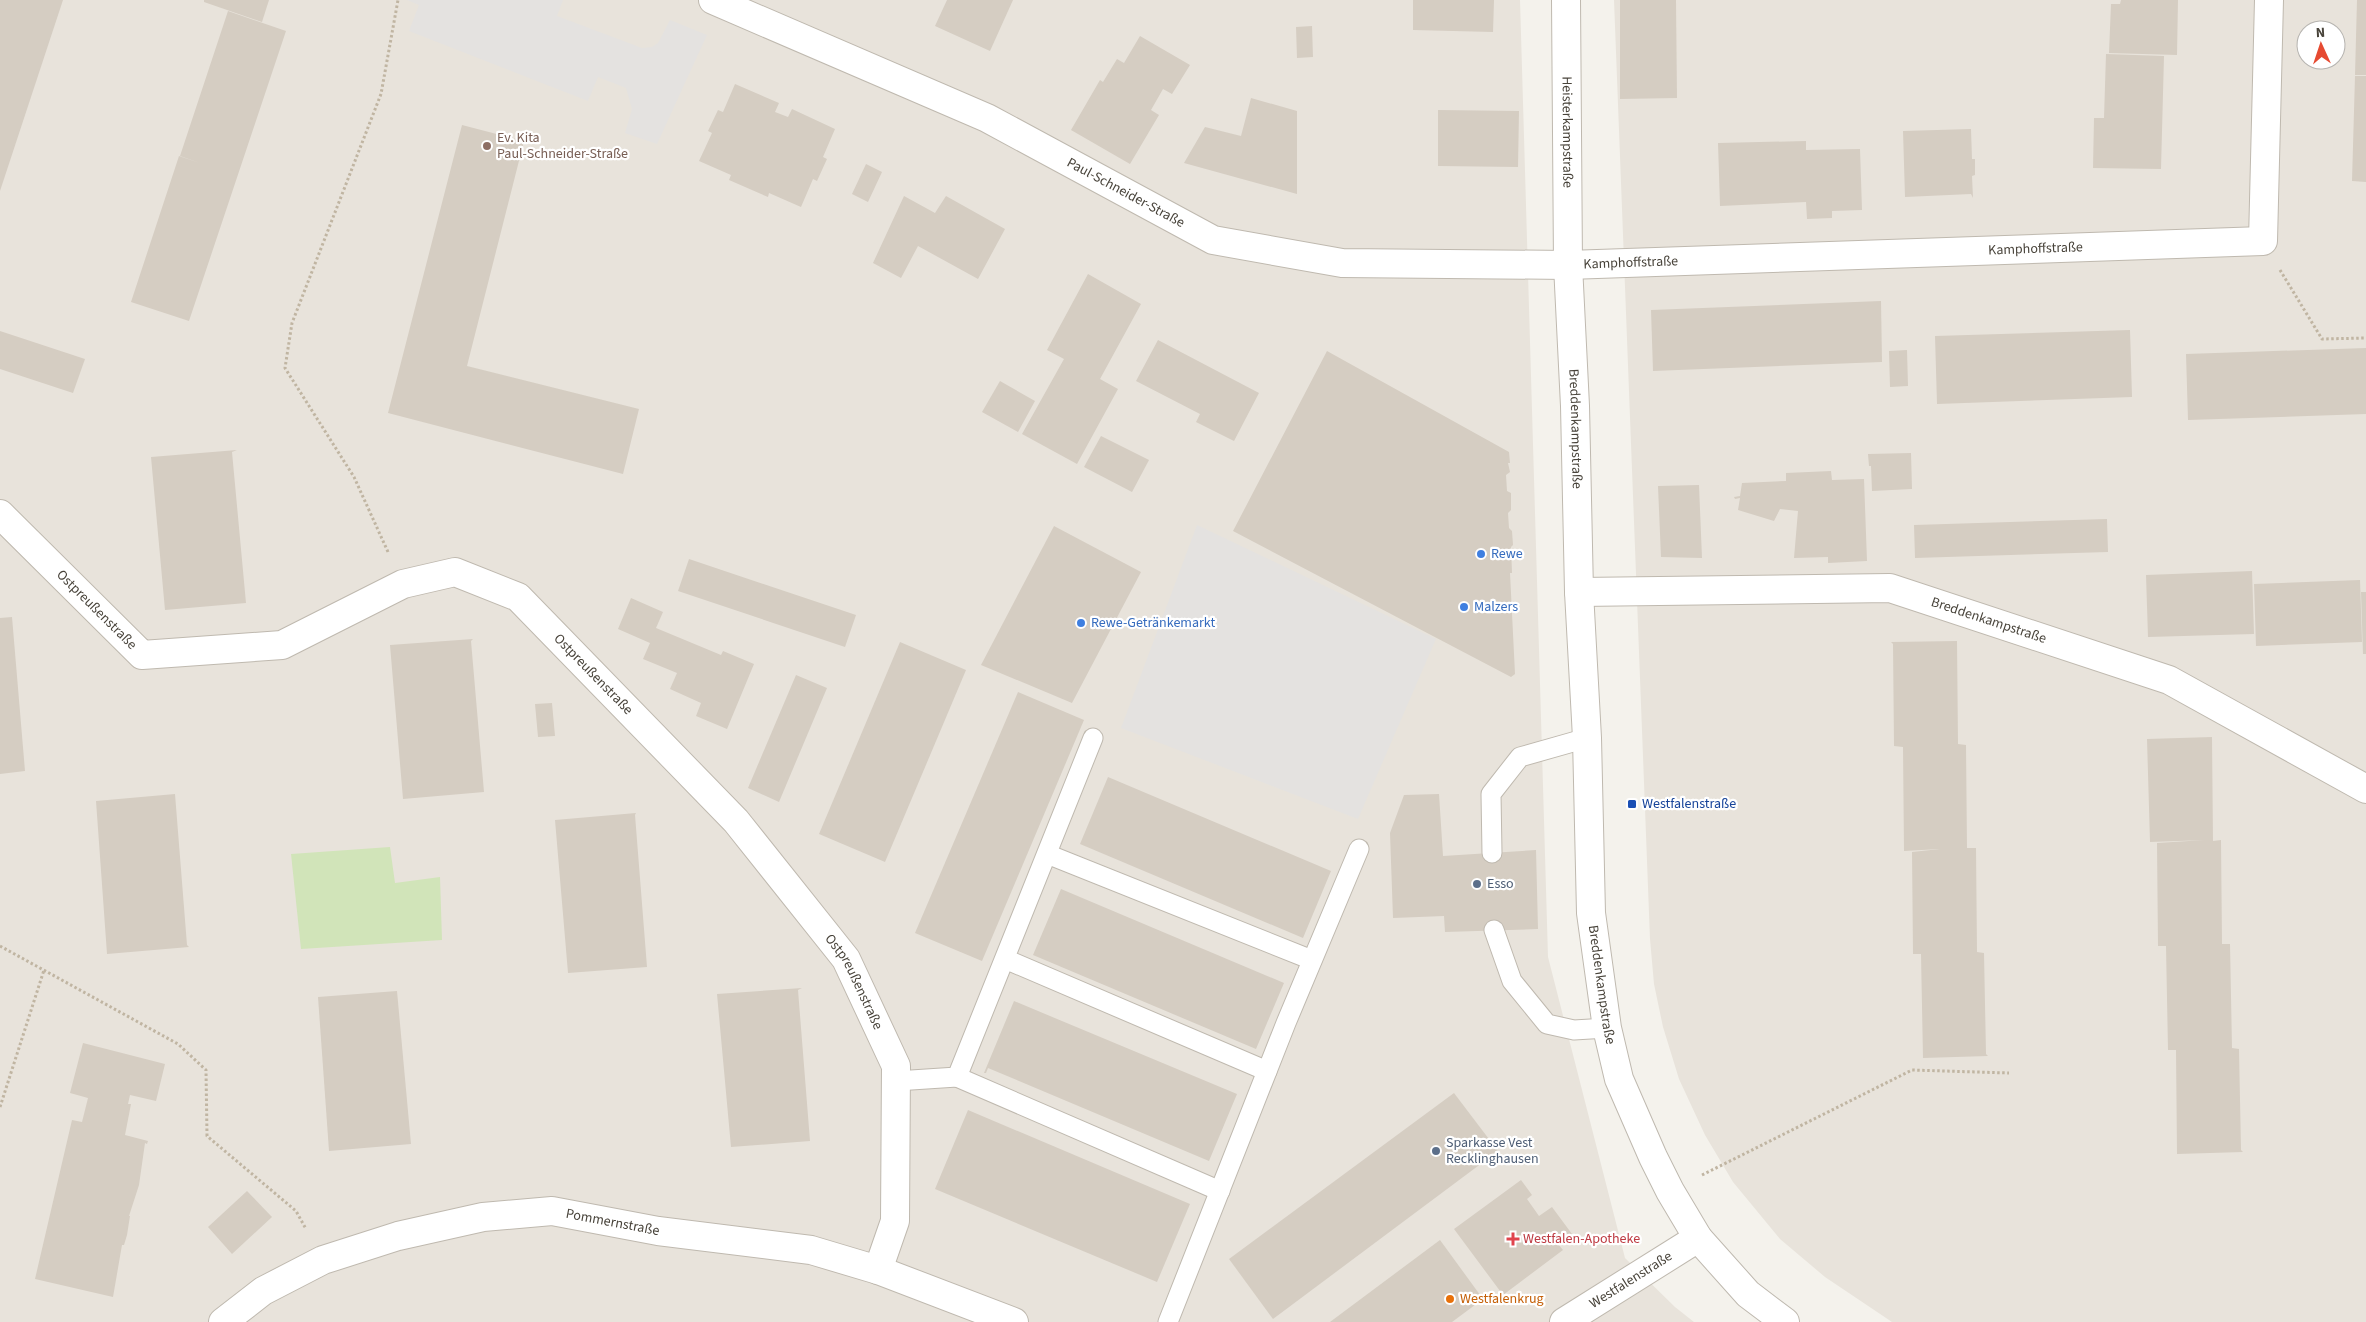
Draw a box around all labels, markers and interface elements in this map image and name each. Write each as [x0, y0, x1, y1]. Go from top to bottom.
north arrow [2296, 20, 2346, 70]
text: N [2315, 23, 2326, 43]
street label: Heisterkampstraße [1557, 76, 1577, 188]
place label: Ev. Kita Paul-Schneider-Straße [497, 128, 628, 164]
marker: Ev. Kita Paul-Schneider-Straße [481, 140, 493, 152]
street label: Paul-Schneider-Straße [1063, 153, 1188, 233]
street label: Kamphoffstraße [1988, 237, 2083, 260]
street label: Kamphoffstraße [1583, 251, 1678, 274]
street label: Breddenkampstraße [1563, 368, 1587, 489]
place label: Rewe [1491, 544, 1523, 564]
marker: Rewe [1475, 548, 1487, 560]
street label: Ostpreußenstraße [52, 565, 141, 654]
street label: Breddenkampstraße [1929, 592, 2049, 649]
place label: Malzers [1474, 597, 1518, 617]
marker: Malzers [1458, 601, 1470, 613]
place label: Rewe-Getränkemarkt [1091, 613, 1215, 633]
marker: Rewe-Getränkemarkt [1075, 617, 1087, 629]
street label: Ostpreußenstraße [549, 629, 638, 719]
place label: Westfalenstraße [1642, 794, 1736, 814]
marker: Westfalenstraße [1626, 798, 1638, 810]
place label: Esso [1487, 874, 1514, 894]
marker: Esso [1471, 878, 1483, 890]
street label: Breddenkampstraße [1583, 924, 1621, 1046]
street label: Ostpreußenstraße [820, 930, 888, 1033]
place label: Sparkasse Vest Recklinghausen [1446, 1133, 1539, 1169]
marker: Sparkasse Vest Recklinghausen [1430, 1145, 1442, 1157]
street label: Pommernstraße [564, 1204, 661, 1241]
place label: Westfalen-Apotheke [1523, 1229, 1640, 1249]
marker: Westfalen-Apotheke [1507, 1233, 1519, 1245]
street label: Westfalenstraße [1586, 1247, 1676, 1314]
place label: Westfalenkrug [1460, 1289, 1544, 1309]
marker: Westfalenkrug [1444, 1293, 1456, 1305]

